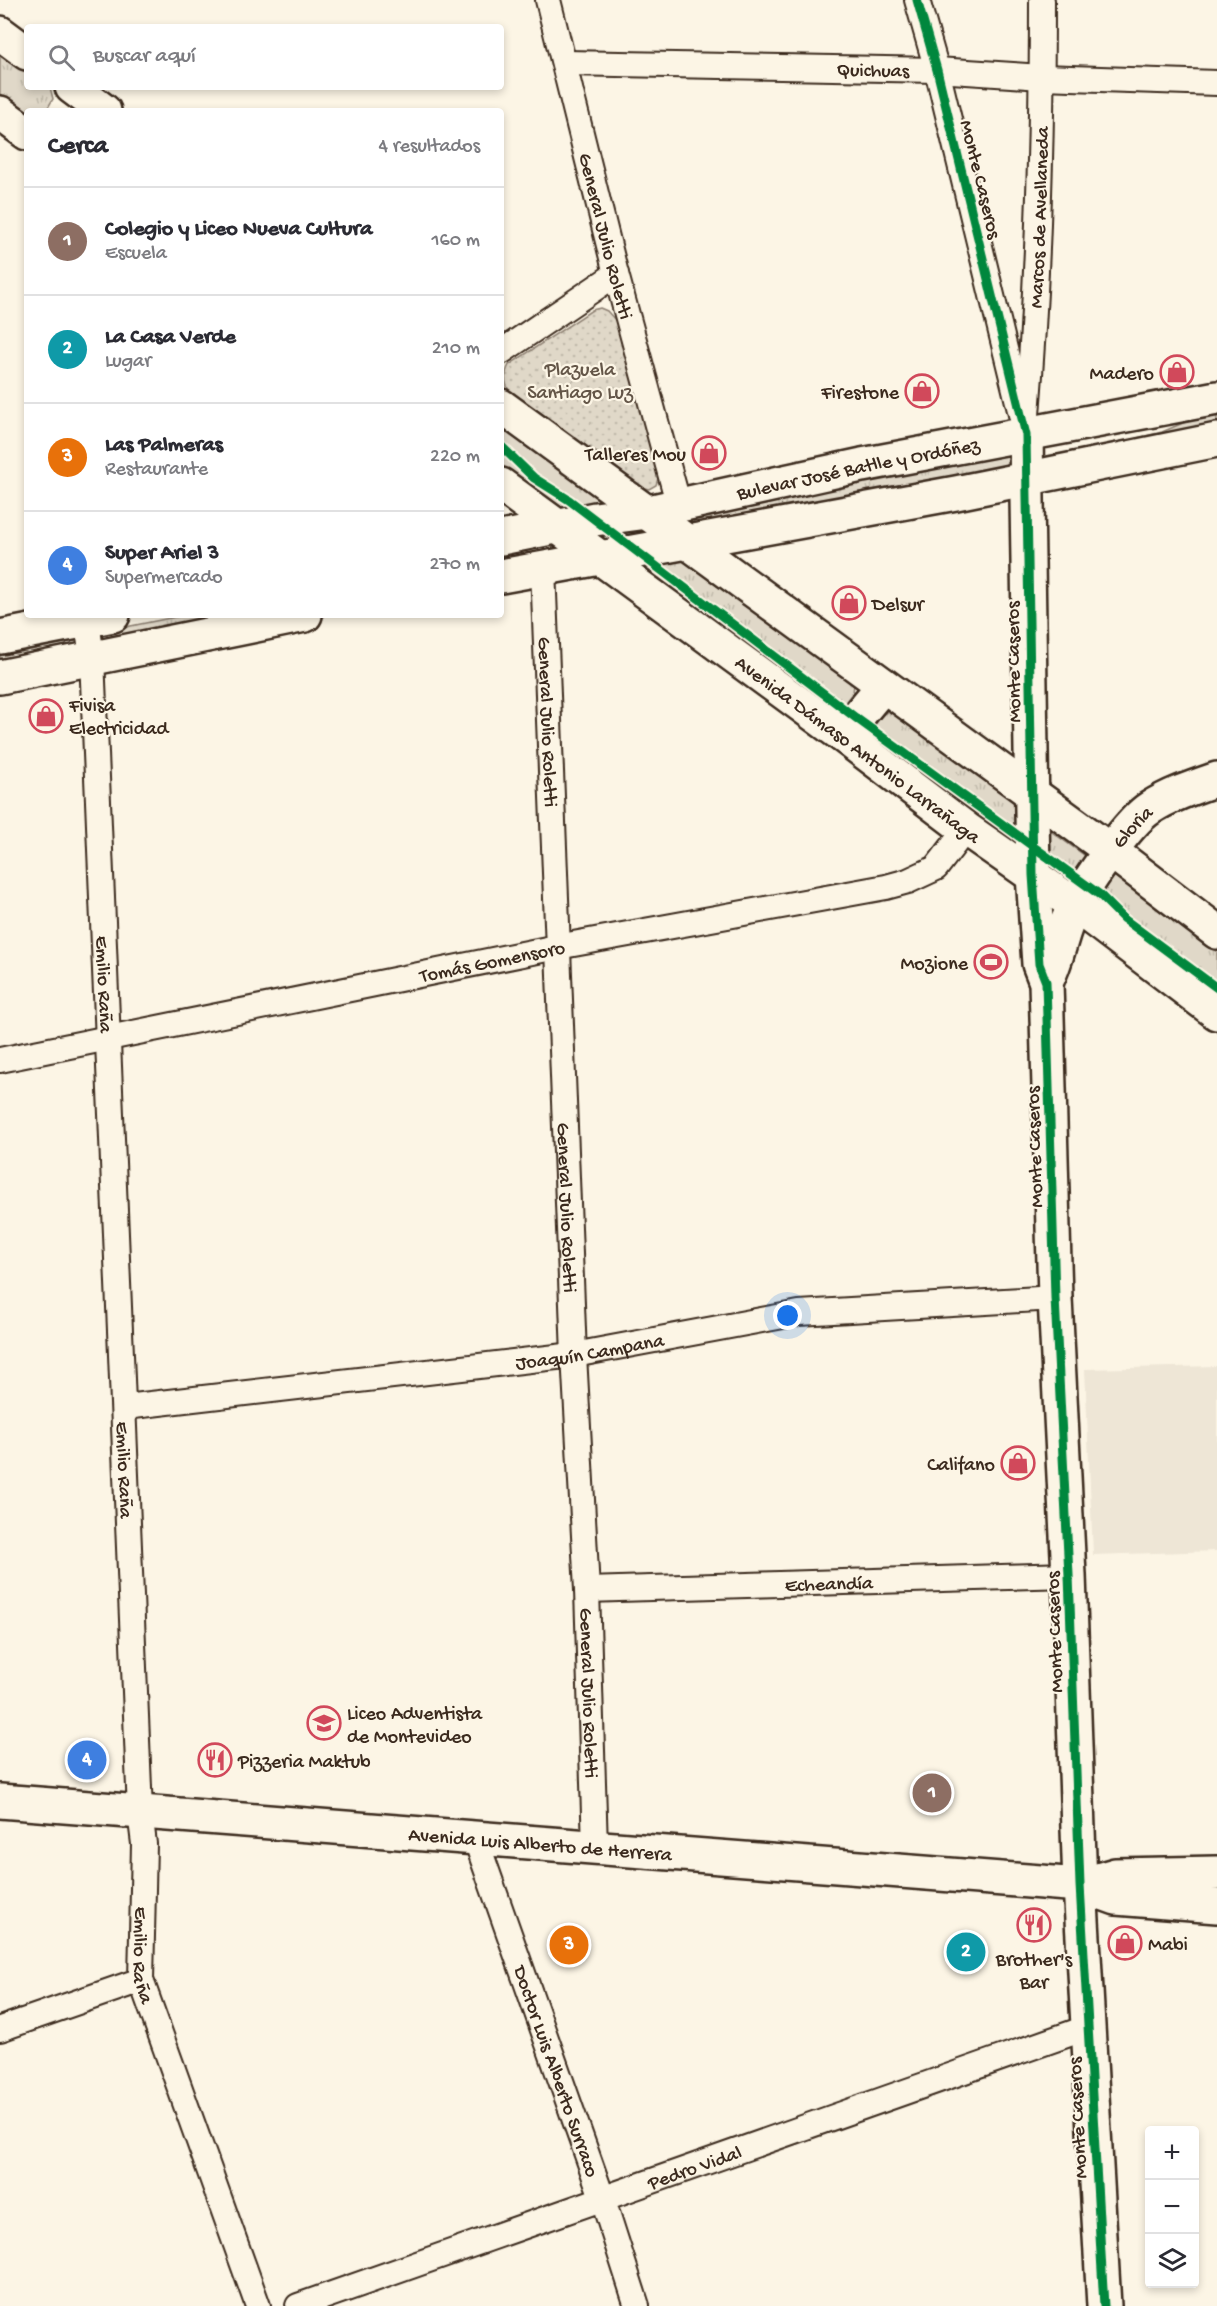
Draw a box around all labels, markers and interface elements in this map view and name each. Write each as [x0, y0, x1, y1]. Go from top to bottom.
search box [24, 24, 504, 90]
icon: search [45, 41, 78, 74]
text: Buscar aquí [93, 44, 196, 70]
street label: Quichuas [836, 60, 910, 84]
street label: Monte Caseros [953, 118, 1005, 242]
street label: Marcos de Avellaneda [1026, 125, 1056, 309]
text: Cerca [48, 132, 108, 163]
text: 4 resultados [379, 136, 480, 159]
street label: General Julio Roletti [571, 151, 636, 322]
text: Colegio y Liceo Nueva Cultura [105, 217, 372, 243]
text: 1 [63, 230, 72, 253]
text: 160 m [431, 230, 480, 253]
text: Escuela [105, 243, 167, 266]
text: La Casa Verde [105, 325, 236, 351]
text: 2 [63, 338, 72, 361]
text: 210 m [432, 338, 480, 361]
text: Lugar [105, 351, 151, 374]
shop icon: Madero [1159, 354, 1195, 390]
park label: Plazuela Santiago Luz [527, 360, 634, 406]
place label: Madero [1090, 364, 1154, 387]
shop icon: Firestone [904, 373, 940, 409]
place label: Firestone [820, 383, 900, 406]
text: Las Palmeras [105, 433, 223, 459]
shop icon: Talleres Mou [691, 435, 727, 471]
street label: Bulevar José Batlle y Ordóñez [734, 435, 983, 507]
place label: Talleres Mou [584, 445, 687, 468]
text: 3 [62, 446, 73, 469]
text: 220 m [430, 446, 480, 469]
text: Restaurante [105, 459, 208, 482]
text: Super Ariel 3 [105, 541, 219, 567]
text: 4 [63, 554, 72, 577]
text: 270 m [430, 554, 480, 577]
text: Supermercado [105, 567, 223, 590]
shop icon: Delsur [831, 585, 867, 621]
place label: Delsur [870, 595, 926, 618]
street label: Monte Caseros [1003, 600, 1028, 723]
street label: General Julio Roletti [531, 636, 560, 808]
street label: Avenida Dámaso Antonio Larrañaga [729, 652, 984, 851]
place label: Fivisa Electricidad [68, 696, 171, 742]
shop icon: Fivisa Electricidad [28, 698, 64, 734]
street label: Gloria [1109, 801, 1159, 854]
street label: Emilio Raña [89, 935, 116, 1034]
street label: Tomás Gomensoro [417, 938, 567, 990]
sports icon: Mozione [973, 944, 1009, 980]
place label: Mozione [900, 954, 969, 977]
street label: Monte Caseros [1023, 1085, 1050, 1208]
street label: General Julio Roletti [550, 1122, 580, 1293]
your location [773, 1301, 802, 1330]
street label: Joaquín Campana [515, 1330, 667, 1377]
street label: Emilio Raña [109, 1421, 136, 1520]
shop icon: Califano [1000, 1445, 1036, 1481]
place label: Califano [927, 1455, 995, 1478]
street label: Monte Caseros [1043, 1570, 1070, 1693]
street label: Echeandía [785, 1573, 874, 1599]
street label: General Julio Roletti [573, 1608, 601, 1779]
place label: Liceo Adventista de Montevideo [347, 1704, 483, 1750]
school or university icon: Liceo Adventista de Montevideo [306, 1705, 342, 1741]
pin: 4 [68, 1738, 106, 1782]
restaurant icon: Pizzeria Maktub [197, 1742, 233, 1778]
place label: Pizzeria Maktub [237, 1752, 371, 1775]
pin: 1 [912, 1770, 952, 1816]
street label: Avenida Luis Alberto de Herrera [407, 1825, 674, 1868]
street label: Emilio Raña [126, 1906, 157, 2008]
restaurant icon: Brother's Bar [1016, 1907, 1052, 1943]
pin: 3 [550, 1922, 588, 1968]
shop icon: Mabi [1107, 1925, 1143, 1961]
pin: 2 [946, 1930, 986, 1974]
place label: Mabi [1148, 1935, 1188, 1958]
place label: Brother's Bar [995, 1950, 1073, 1996]
street label: Doctor Luis Alberto Surraco [506, 1961, 602, 2181]
street label: Monte Caseros [1065, 2056, 1094, 2179]
map controls [1145, 2126, 1199, 2288]
button: + [1145, 2126, 1199, 2180]
street label: Pedro Vidal [644, 2142, 745, 2197]
button: − [1145, 2180, 1199, 2234]
button: layers [1145, 2234, 1199, 2288]

